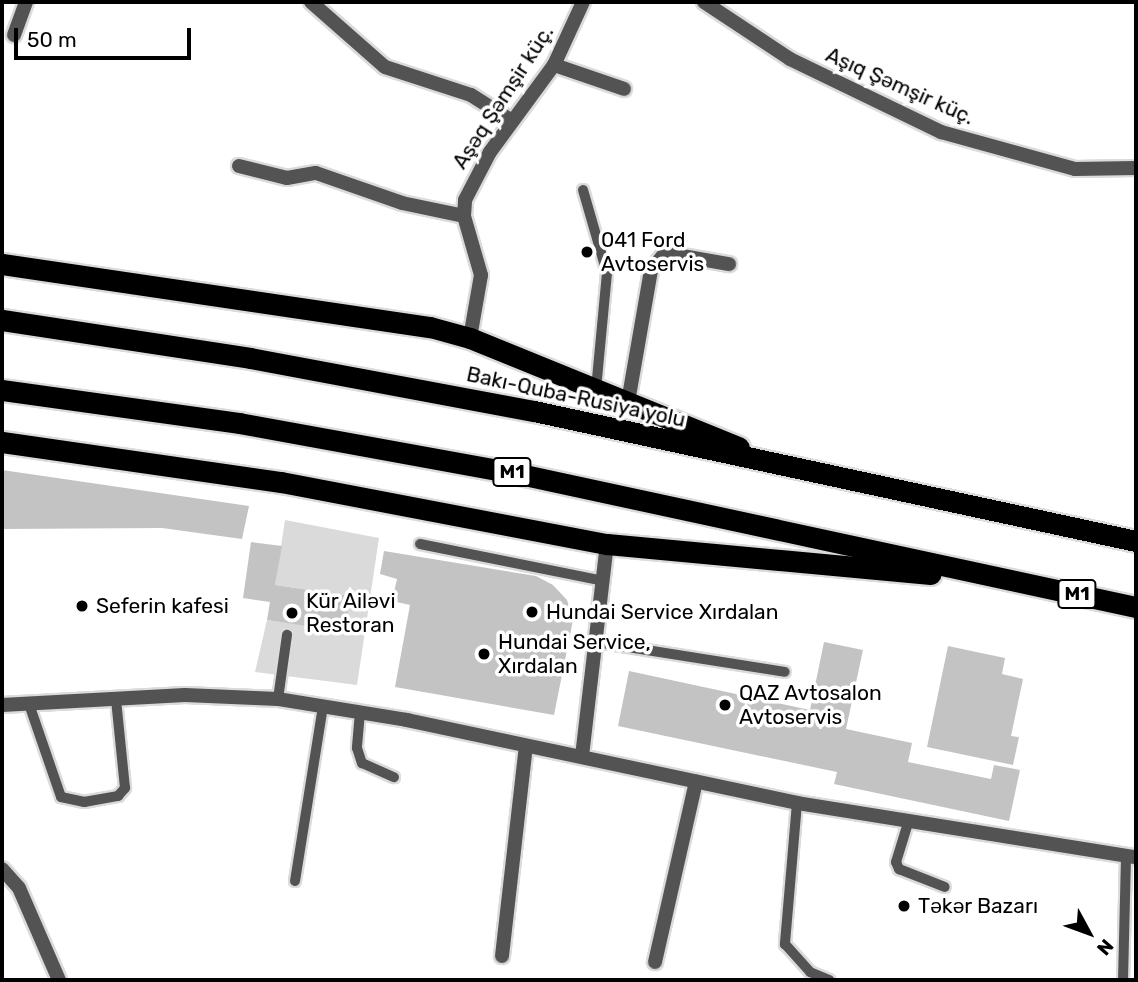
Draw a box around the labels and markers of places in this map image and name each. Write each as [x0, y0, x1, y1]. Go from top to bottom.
place label: 041 Ford Avtoservis [601, 227, 704, 277]
marker: 041 Ford Avtoservis [579, 244, 595, 260]
place label: Kür Ailəvi Restoran [306, 588, 397, 638]
place label: Seferin kafesi [96, 593, 229, 619]
marker: Seferin kafesi [74, 598, 90, 614]
place label: Hundai Service Xırdalan [546, 599, 778, 625]
marker: Hundai Service Xırdalan [524, 604, 540, 620]
marker: Kür Ailəvi Restoran [284, 605, 300, 621]
place label: Hundai Service, Xırdalan [498, 629, 651, 679]
marker: Hundai Service, Xırdalan [476, 646, 492, 662]
place label: QAZ Avtosalon Avtoservis [739, 680, 882, 730]
marker: QAZ Avtosalon Avtoservis [717, 697, 733, 713]
place label: Təkər Bazarı [918, 893, 1038, 919]
marker: Təkər Bazarı [896, 898, 912, 914]

